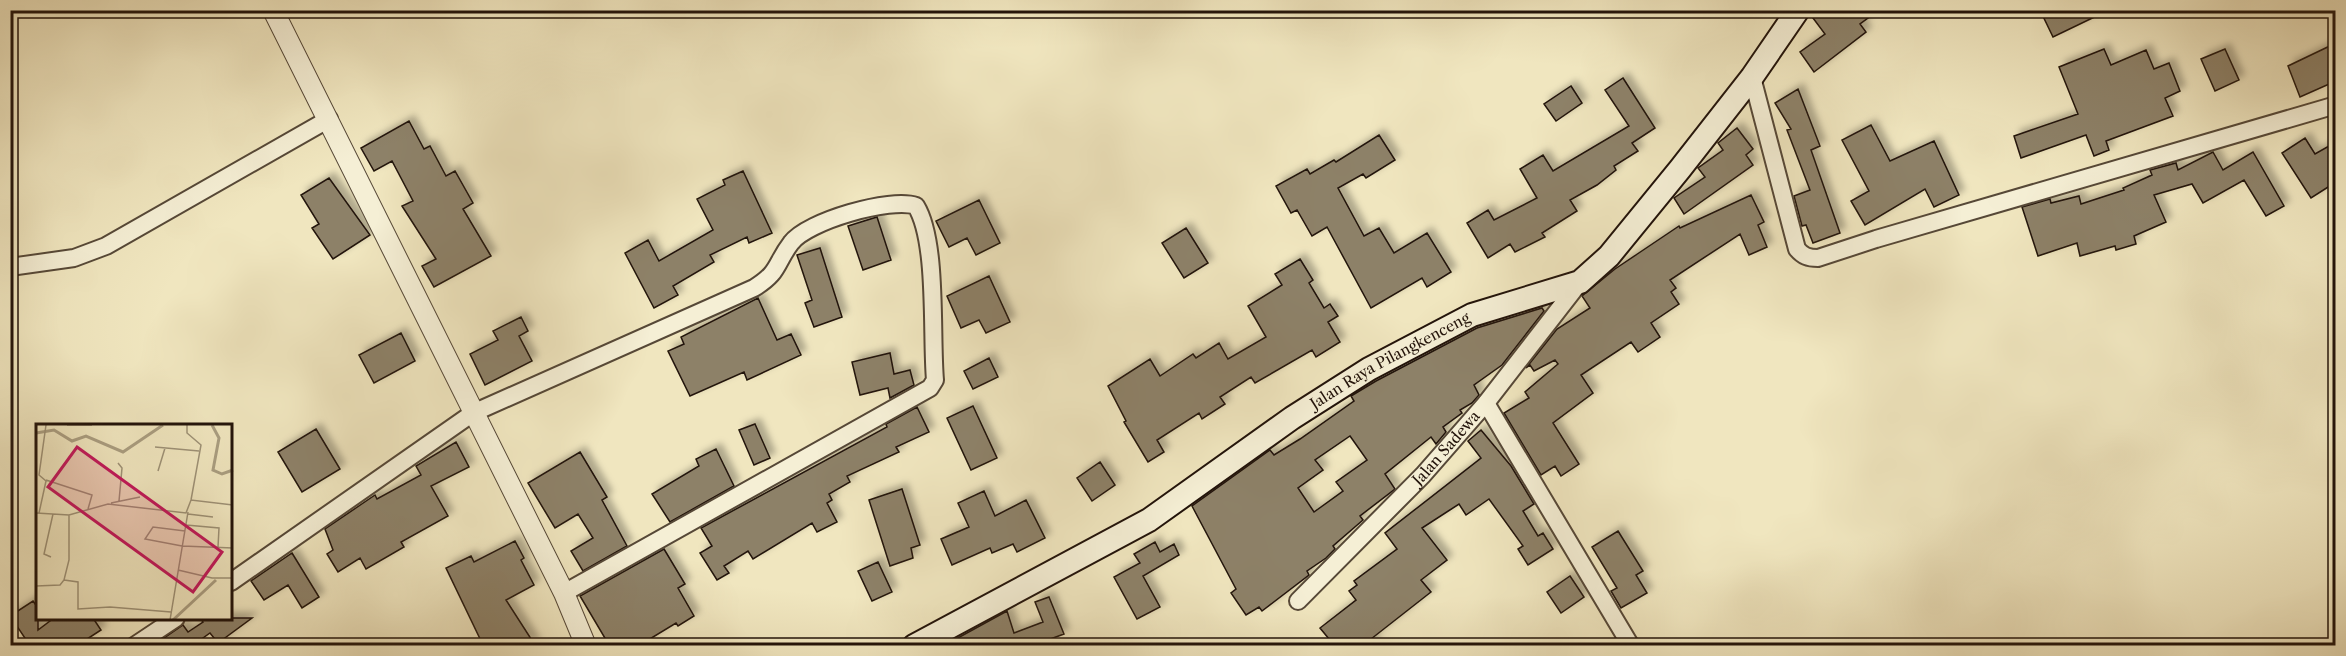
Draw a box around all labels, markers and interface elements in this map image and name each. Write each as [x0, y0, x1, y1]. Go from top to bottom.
street label: Jalan Raya Pilangkenceng [1305, 308, 1473, 414]
street label: Jalan Sadewa [1407, 407, 1484, 491]
inset map [36, 424, 232, 620]

